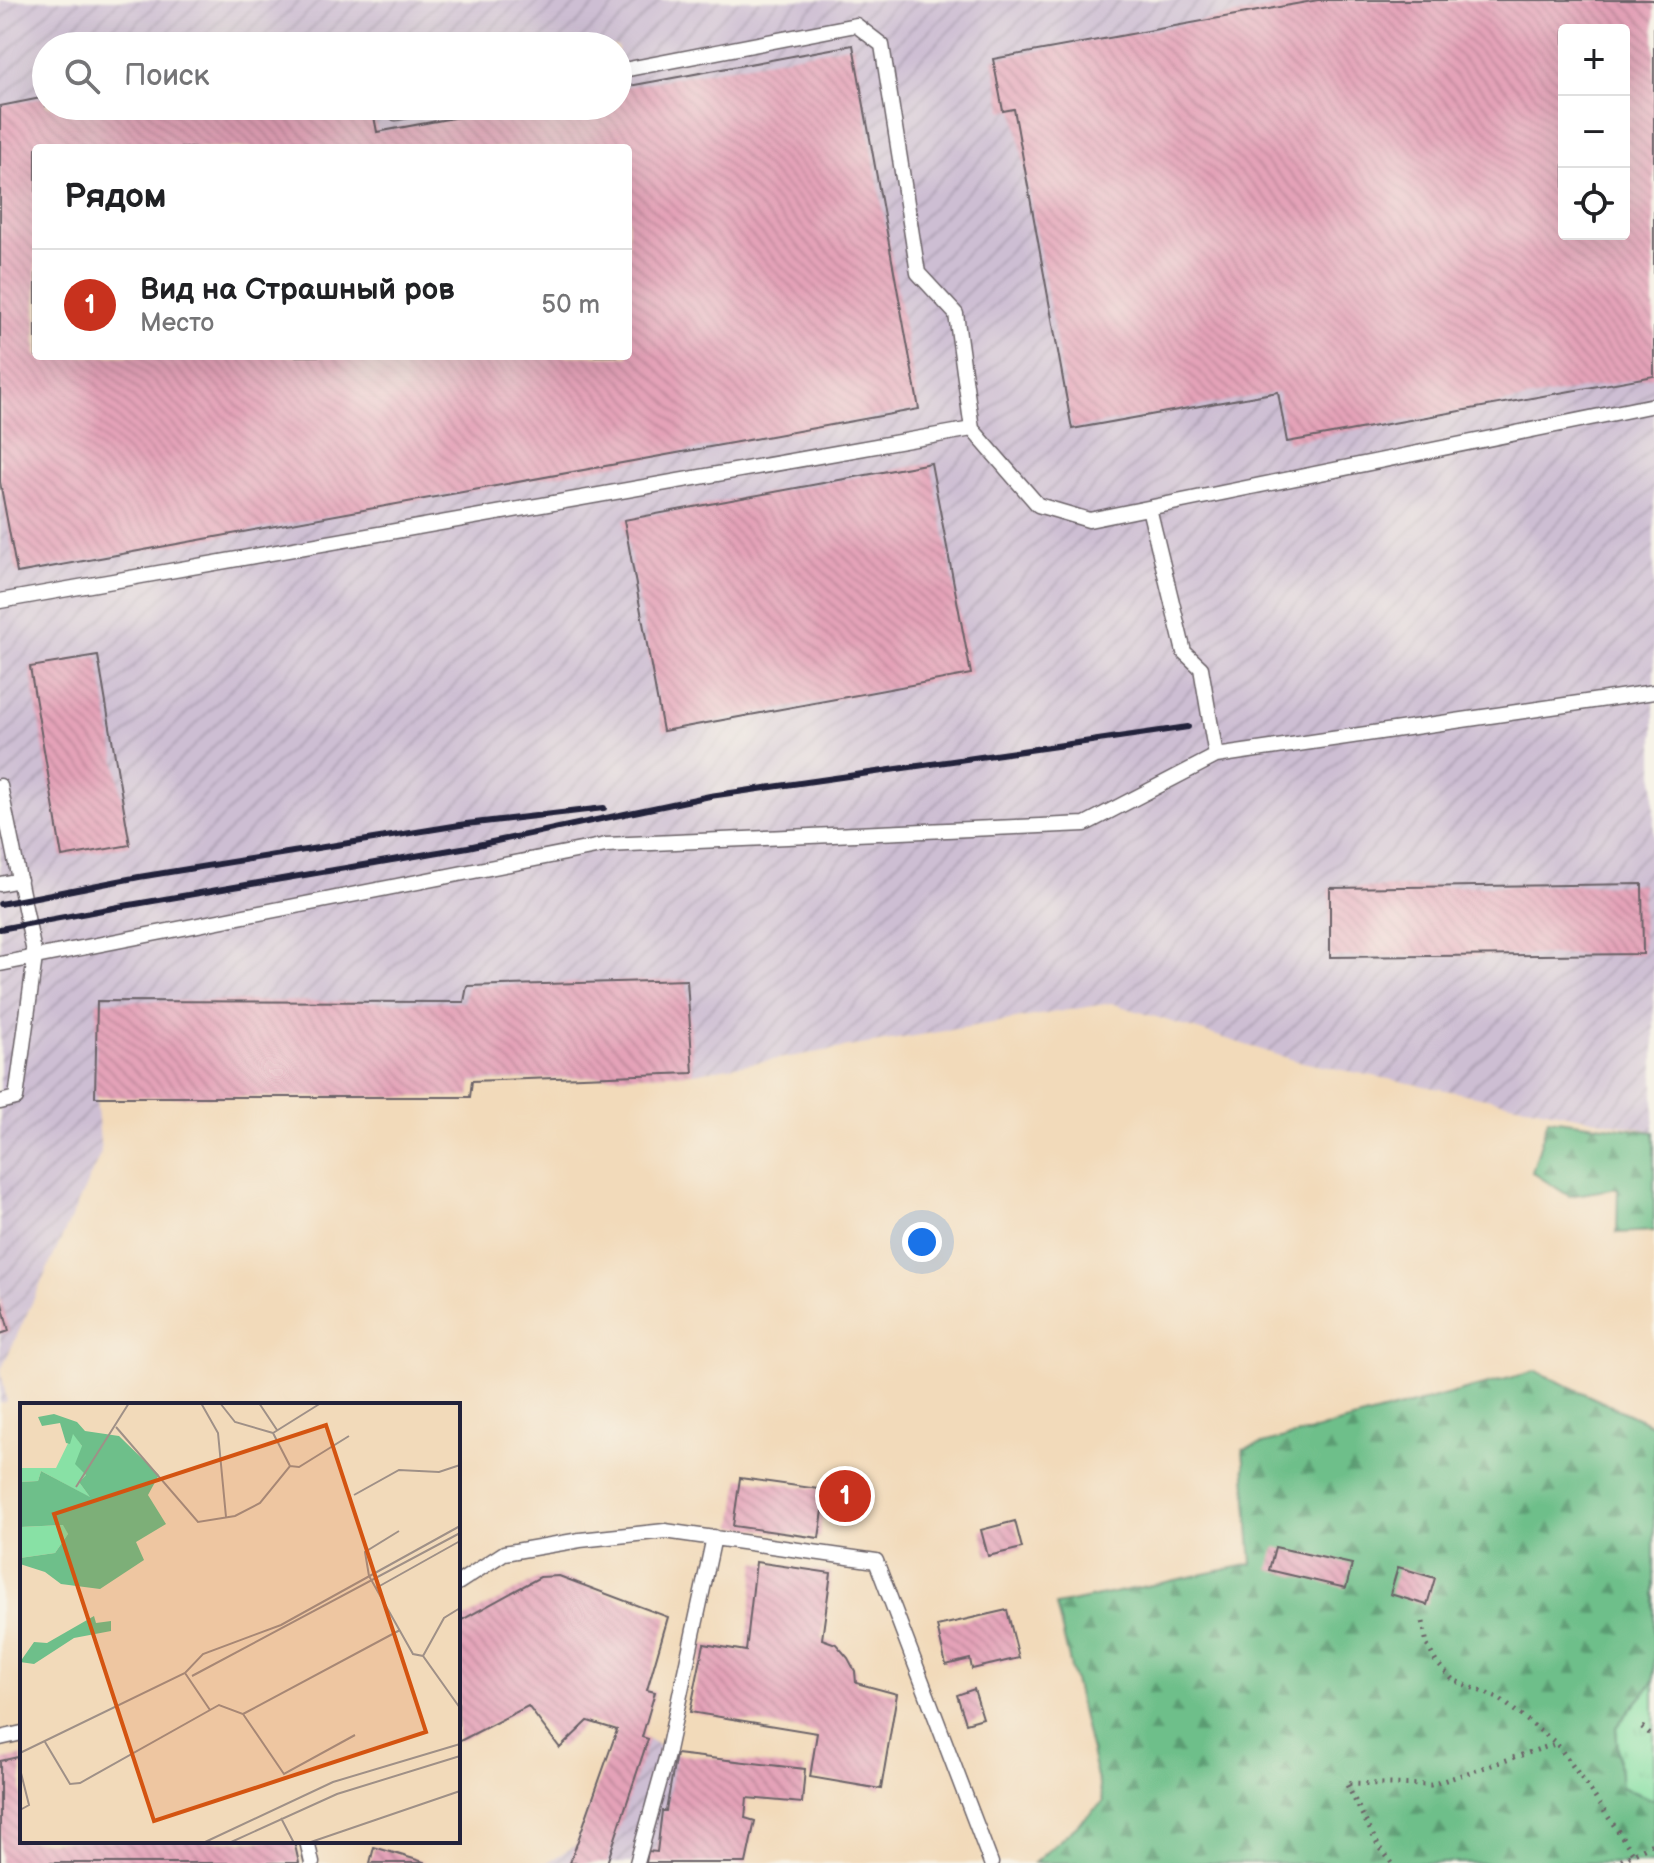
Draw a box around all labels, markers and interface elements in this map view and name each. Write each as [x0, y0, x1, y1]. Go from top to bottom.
map controls [1558, 24, 1630, 240]
button: + [1558, 24, 1630, 96]
search box [32, 32, 632, 120]
icon: search [60, 54, 104, 98]
text: Поиск [124, 58, 210, 94]
button: − [1558, 96, 1630, 168]
button: locate [1558, 168, 1630, 240]
text: Рядом [64, 176, 166, 217]
text: Вид на Страшный ров [140, 272, 455, 308]
text: 1 [85, 290, 95, 321]
text: 50 m [541, 290, 600, 321]
text: Место [140, 308, 214, 339]
your location [902, 1222, 942, 1262]
inset map [20, 1403, 460, 1843]
pin: 1 [819, 1466, 871, 1526]

